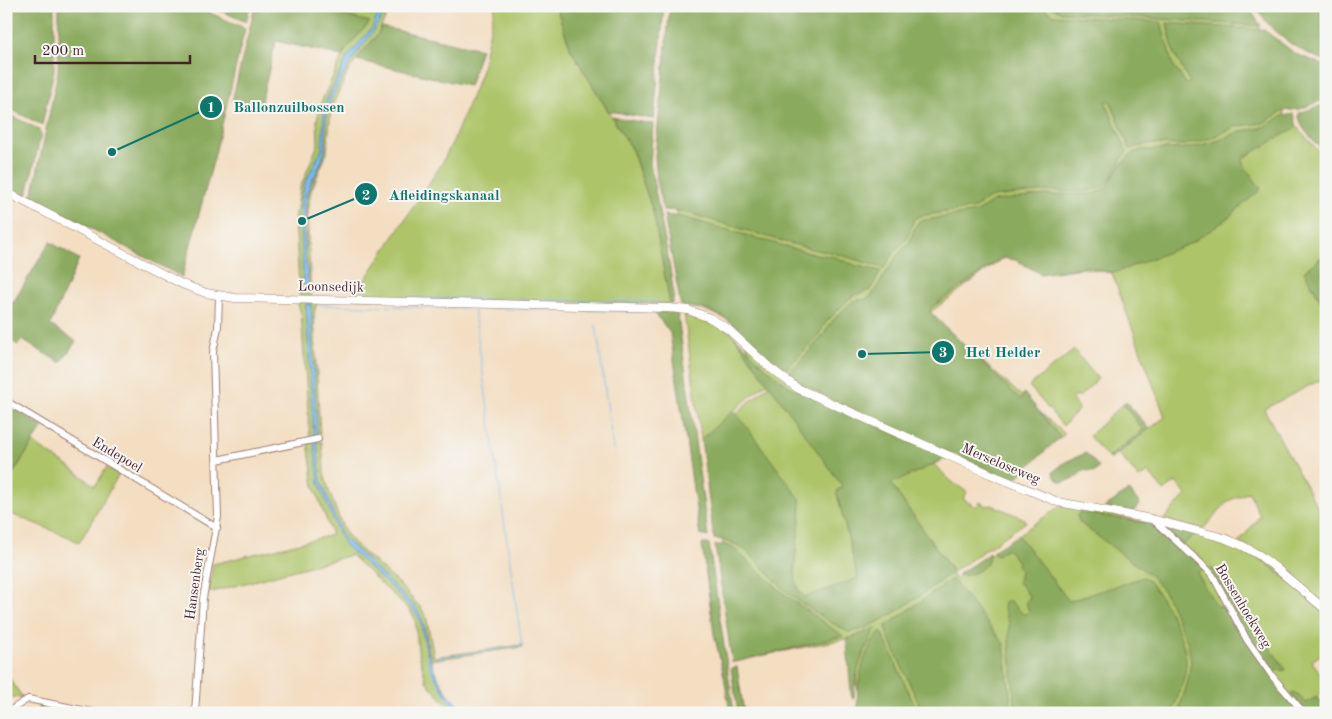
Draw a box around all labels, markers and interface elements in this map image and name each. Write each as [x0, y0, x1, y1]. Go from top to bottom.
scale bar [35, 32, 190, 64]
text: 200 m [42, 44, 84, 59]
callout: Ballonzuilbossen [199, 92, 355, 122]
text: 1 [207, 101, 215, 116]
text: Ballonzuilbossen [233, 101, 345, 116]
callout: Afleidingskanaal [353, 179, 509, 209]
text: 2 [362, 189, 370, 204]
text: Afleidingskanaal [388, 189, 500, 204]
street label: Loonsedijk [298, 279, 364, 295]
callout: Het Helder [930, 337, 1050, 367]
text: 3 [939, 346, 947, 361]
text: Het Helder [966, 346, 1041, 361]
street label: Endepoel [90, 435, 145, 475]
street label: Merseloseweg [960, 441, 1043, 487]
street label: Hansenberg [183, 547, 207, 621]
street label: Bossenhoekweg [1212, 562, 1274, 651]

